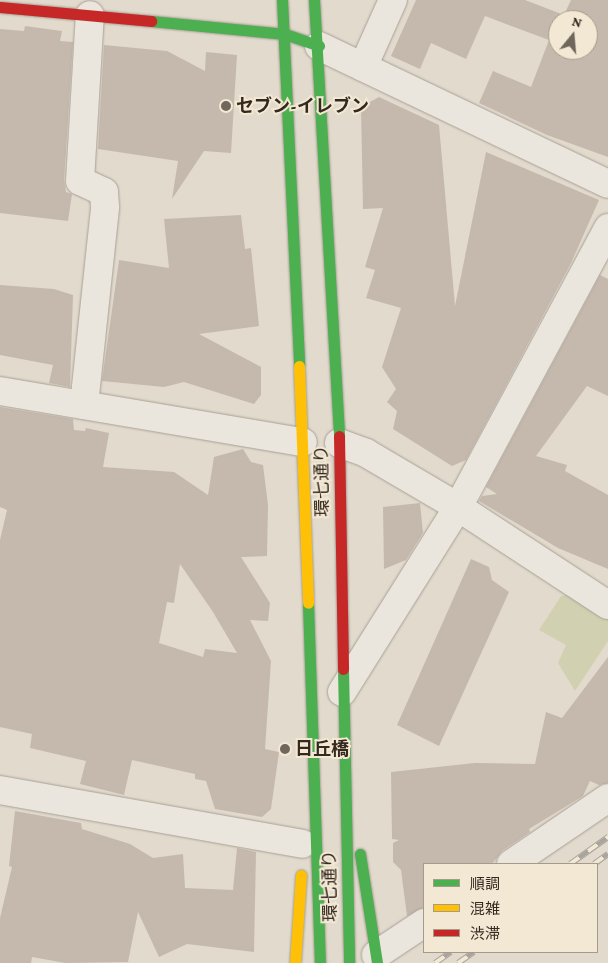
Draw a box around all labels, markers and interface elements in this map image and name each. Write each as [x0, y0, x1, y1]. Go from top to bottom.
north arrow [548, 10, 598, 60]
text: N [570, 13, 584, 31]
place label: セブン-イレブン [236, 95, 369, 117]
marker: セブン-イレブン [220, 100, 232, 112]
street label: 環七通り [311, 445, 333, 517]
place label: 日丘橋 [295, 738, 349, 760]
marker: 日丘橋 [279, 743, 291, 755]
street label: 環七通り [319, 850, 341, 922]
legend [423, 863, 598, 953]
text: 順調 [470, 876, 500, 892]
text: 混雑 [470, 901, 500, 917]
text: 渋滞 [470, 926, 500, 942]

